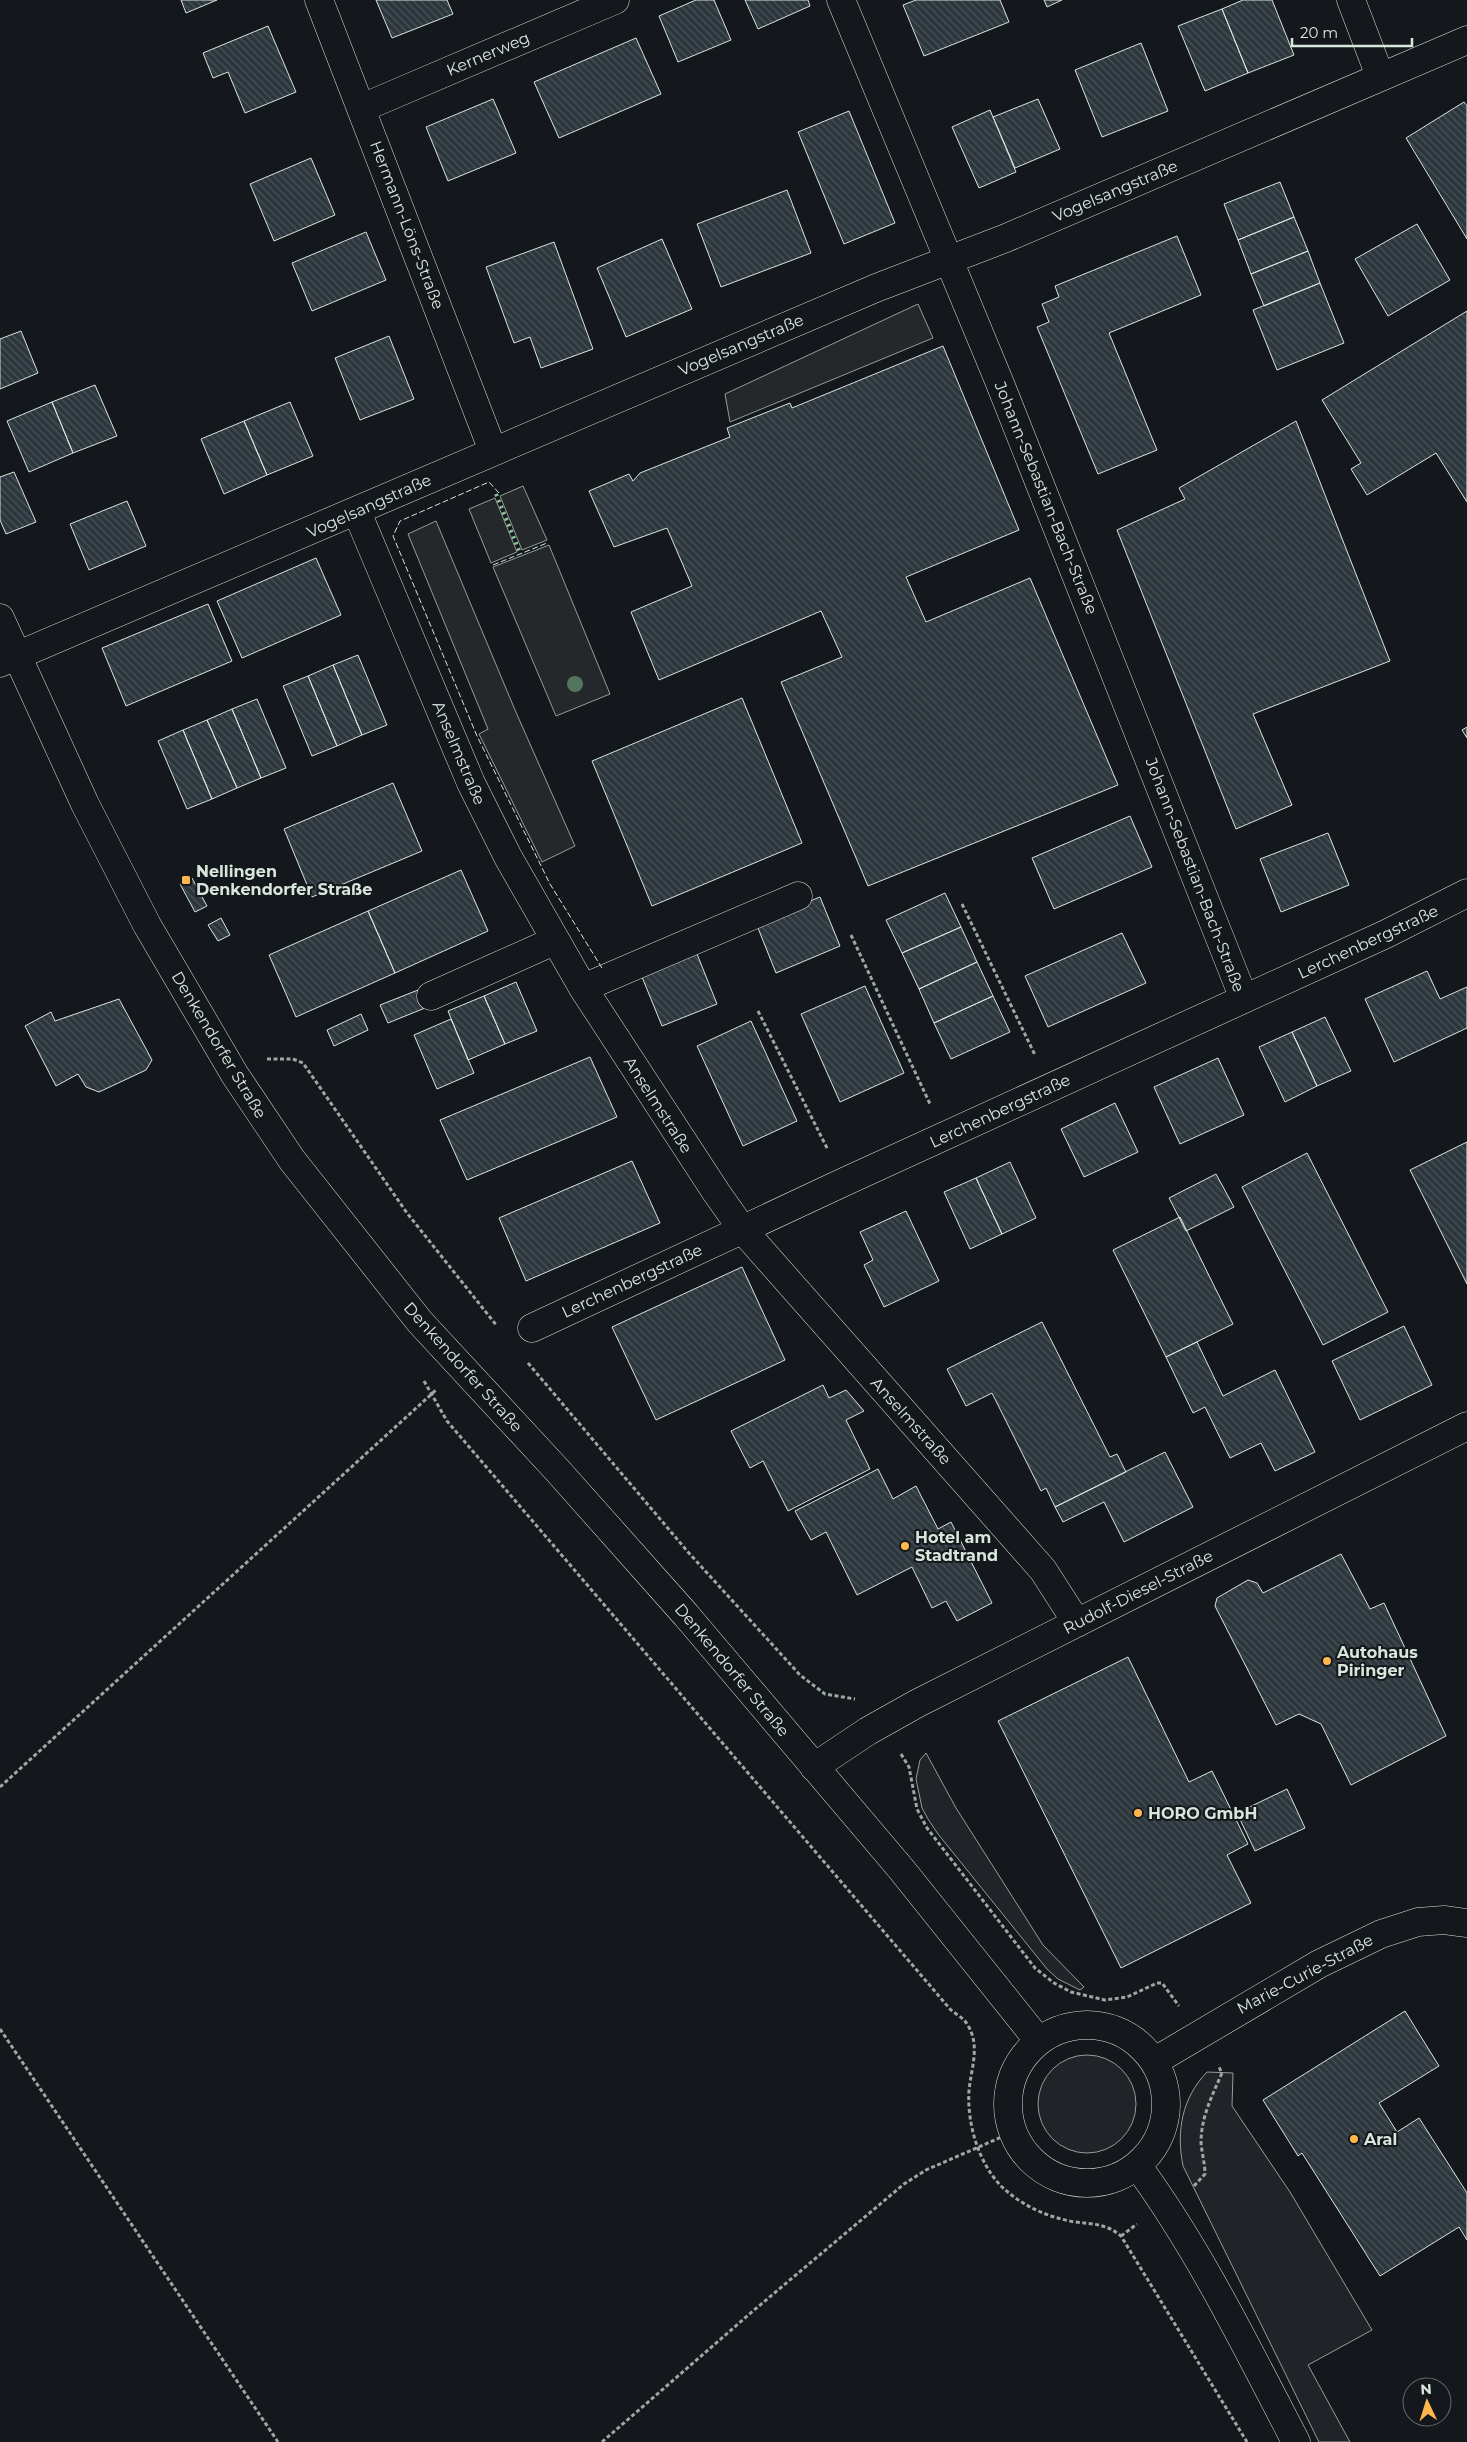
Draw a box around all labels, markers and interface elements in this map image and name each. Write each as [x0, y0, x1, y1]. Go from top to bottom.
scale bar [1292, 15, 1412, 47]
text: 20 m [1300, 23, 1338, 42]
street label: Kernerweg [444, 28, 532, 80]
street label: Hermann-Löns-Straße [366, 138, 448, 312]
street label: Vogelsangstraße [1050, 156, 1180, 226]
street label: Vogelsangstraße [676, 310, 806, 380]
street label: Johann-Sebastian-Bach-Straße [990, 378, 1102, 617]
street label: Vogelsangstraße [304, 470, 434, 542]
street label: Anselmstraße [429, 698, 489, 808]
street label: Johann-Sebastian-Bach-Straße [1141, 754, 1249, 995]
place label: Nellingen Denkendorfer Straße [196, 862, 372, 899]
marker: Nellingen Denkendorfer Straße [180, 874, 192, 886]
street label: Lerchenbergstraße [1295, 901, 1441, 983]
street label: Denkendorfer Straße [168, 968, 270, 1122]
street label: Anselmstraße [620, 1053, 696, 1157]
street label: Lerchenbergstraße [927, 1070, 1073, 1152]
street label: Lerchenbergstraße [559, 1240, 705, 1322]
street label: Denkendorfer Straße [400, 1298, 526, 1436]
street label: Anselmstraße [867, 1373, 955, 1469]
place label: Hotel am Stadtrand [915, 1528, 998, 1565]
marker: Hotel am Stadtrand [899, 1540, 911, 1552]
street label: Rudolf-Diesel-Straße [1060, 1546, 1216, 1638]
street label: Denkendorfer Straße [671, 1599, 793, 1741]
place label: Autohaus Piringer [1336, 1643, 1418, 1680]
marker: Autohaus Piringer [1321, 1655, 1333, 1667]
place label: HORO GmbH [1148, 1804, 1257, 1823]
marker: HORO GmbH [1132, 1807, 1144, 1819]
street label: Marie-Curie-Straße [1234, 1930, 1376, 2018]
place label: Aral [1363, 2130, 1397, 2149]
marker: Aral [1348, 2133, 1360, 2145]
north arrow [1402, 2377, 1452, 2427]
text: N [1420, 2380, 1432, 2398]

